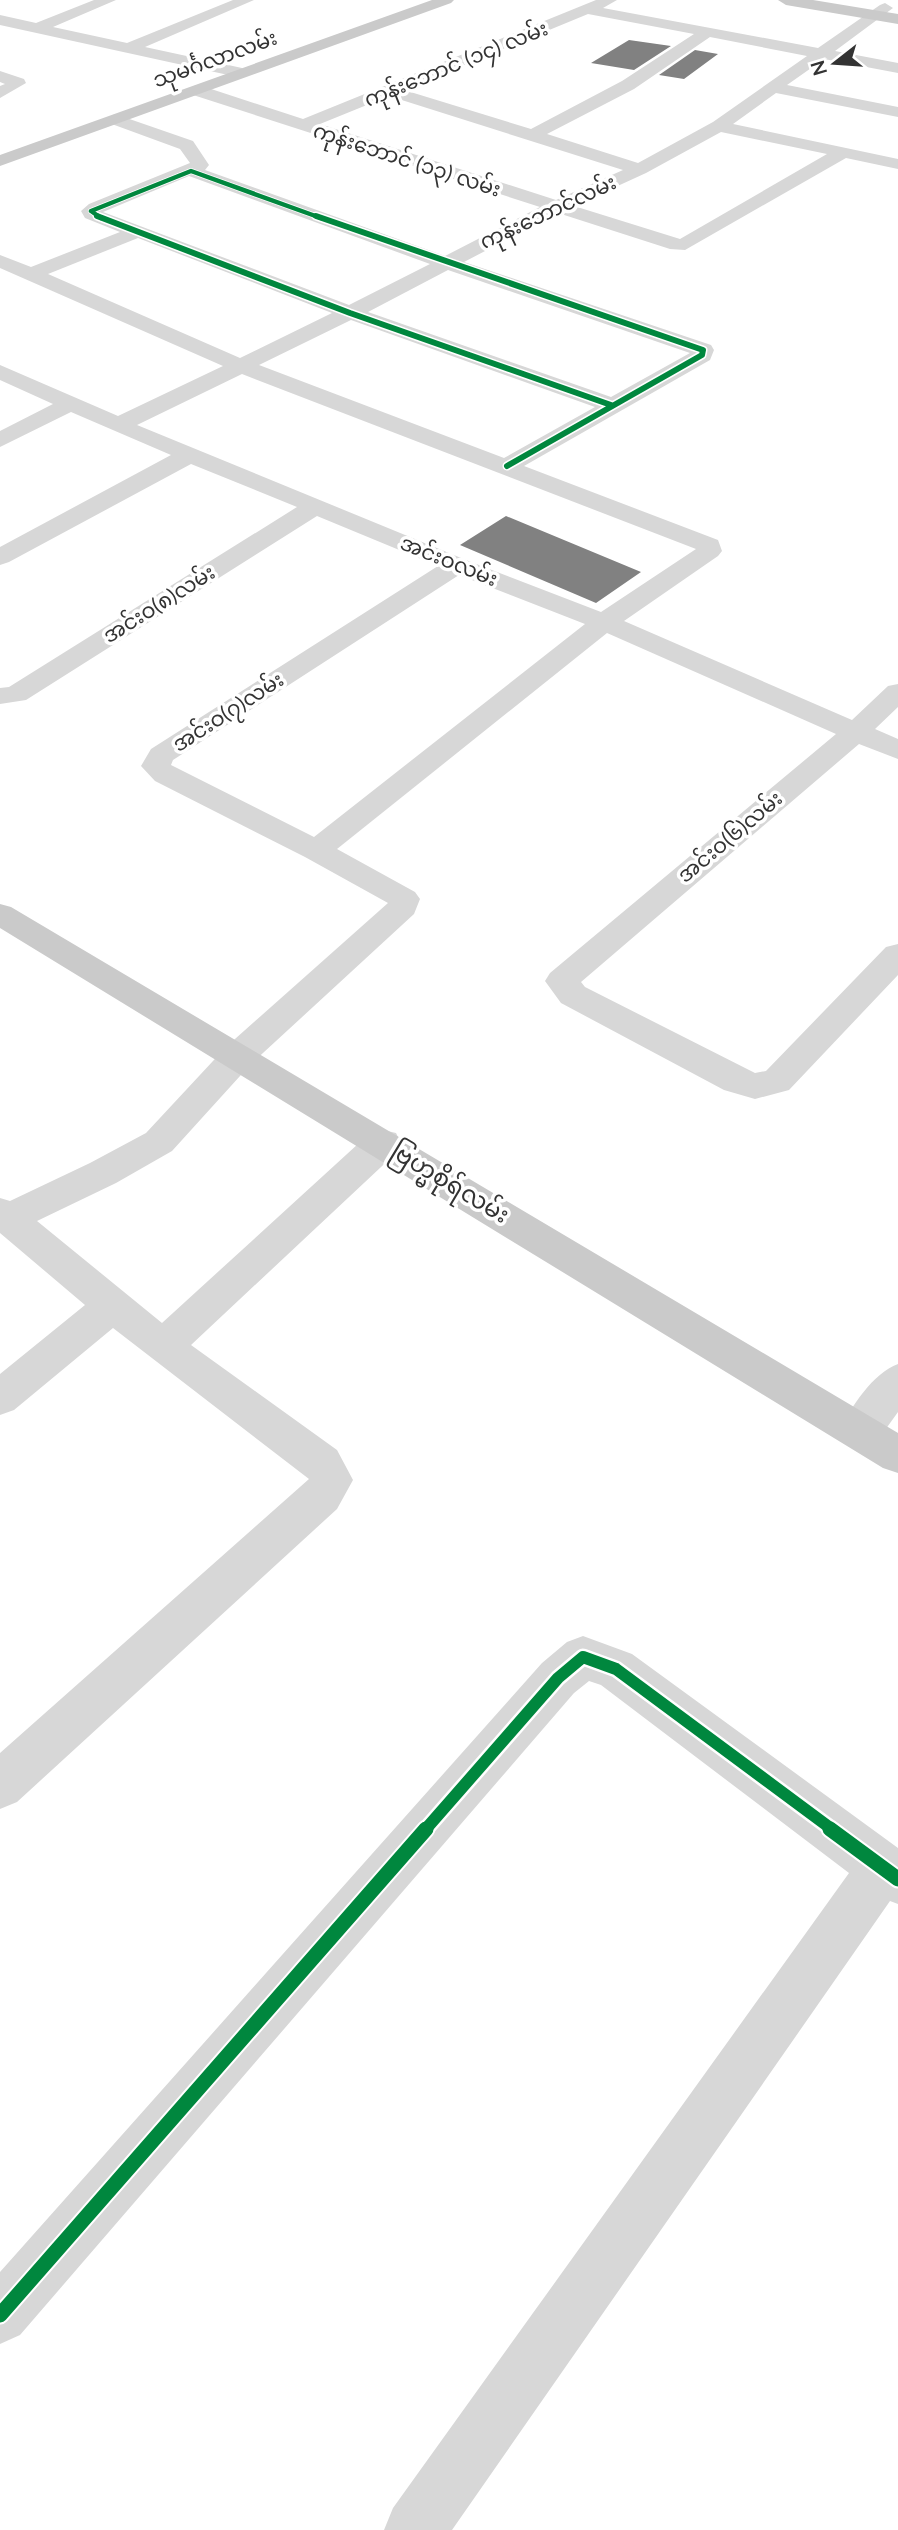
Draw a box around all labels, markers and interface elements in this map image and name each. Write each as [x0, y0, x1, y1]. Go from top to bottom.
street label: ကုန်းဘောင် (၁၄) လမ်း [359, 12, 553, 116]
street label: သုမင်္ဂလာလမ်း [148, 22, 282, 97]
north arrow [800, 28, 870, 98]
text: N [805, 58, 831, 78]
street label: ကုန်းဘောင် (၁၃) လမ်း [309, 115, 505, 206]
street label: ကုန်းဘောင်လမ်း [474, 166, 622, 259]
street label: အင်းဝလမ်း [397, 527, 503, 590]
street label: အင်းဝ(၈)လမ်း [96, 557, 219, 647]
street label: အင်းဝ(၇)လမ်း [166, 664, 291, 761]
street label: အင်းဝ(၆)လမ်း [670, 783, 786, 887]
street label: ဗြဟ္မစိုရ်လမ်း [383, 1135, 515, 1234]

